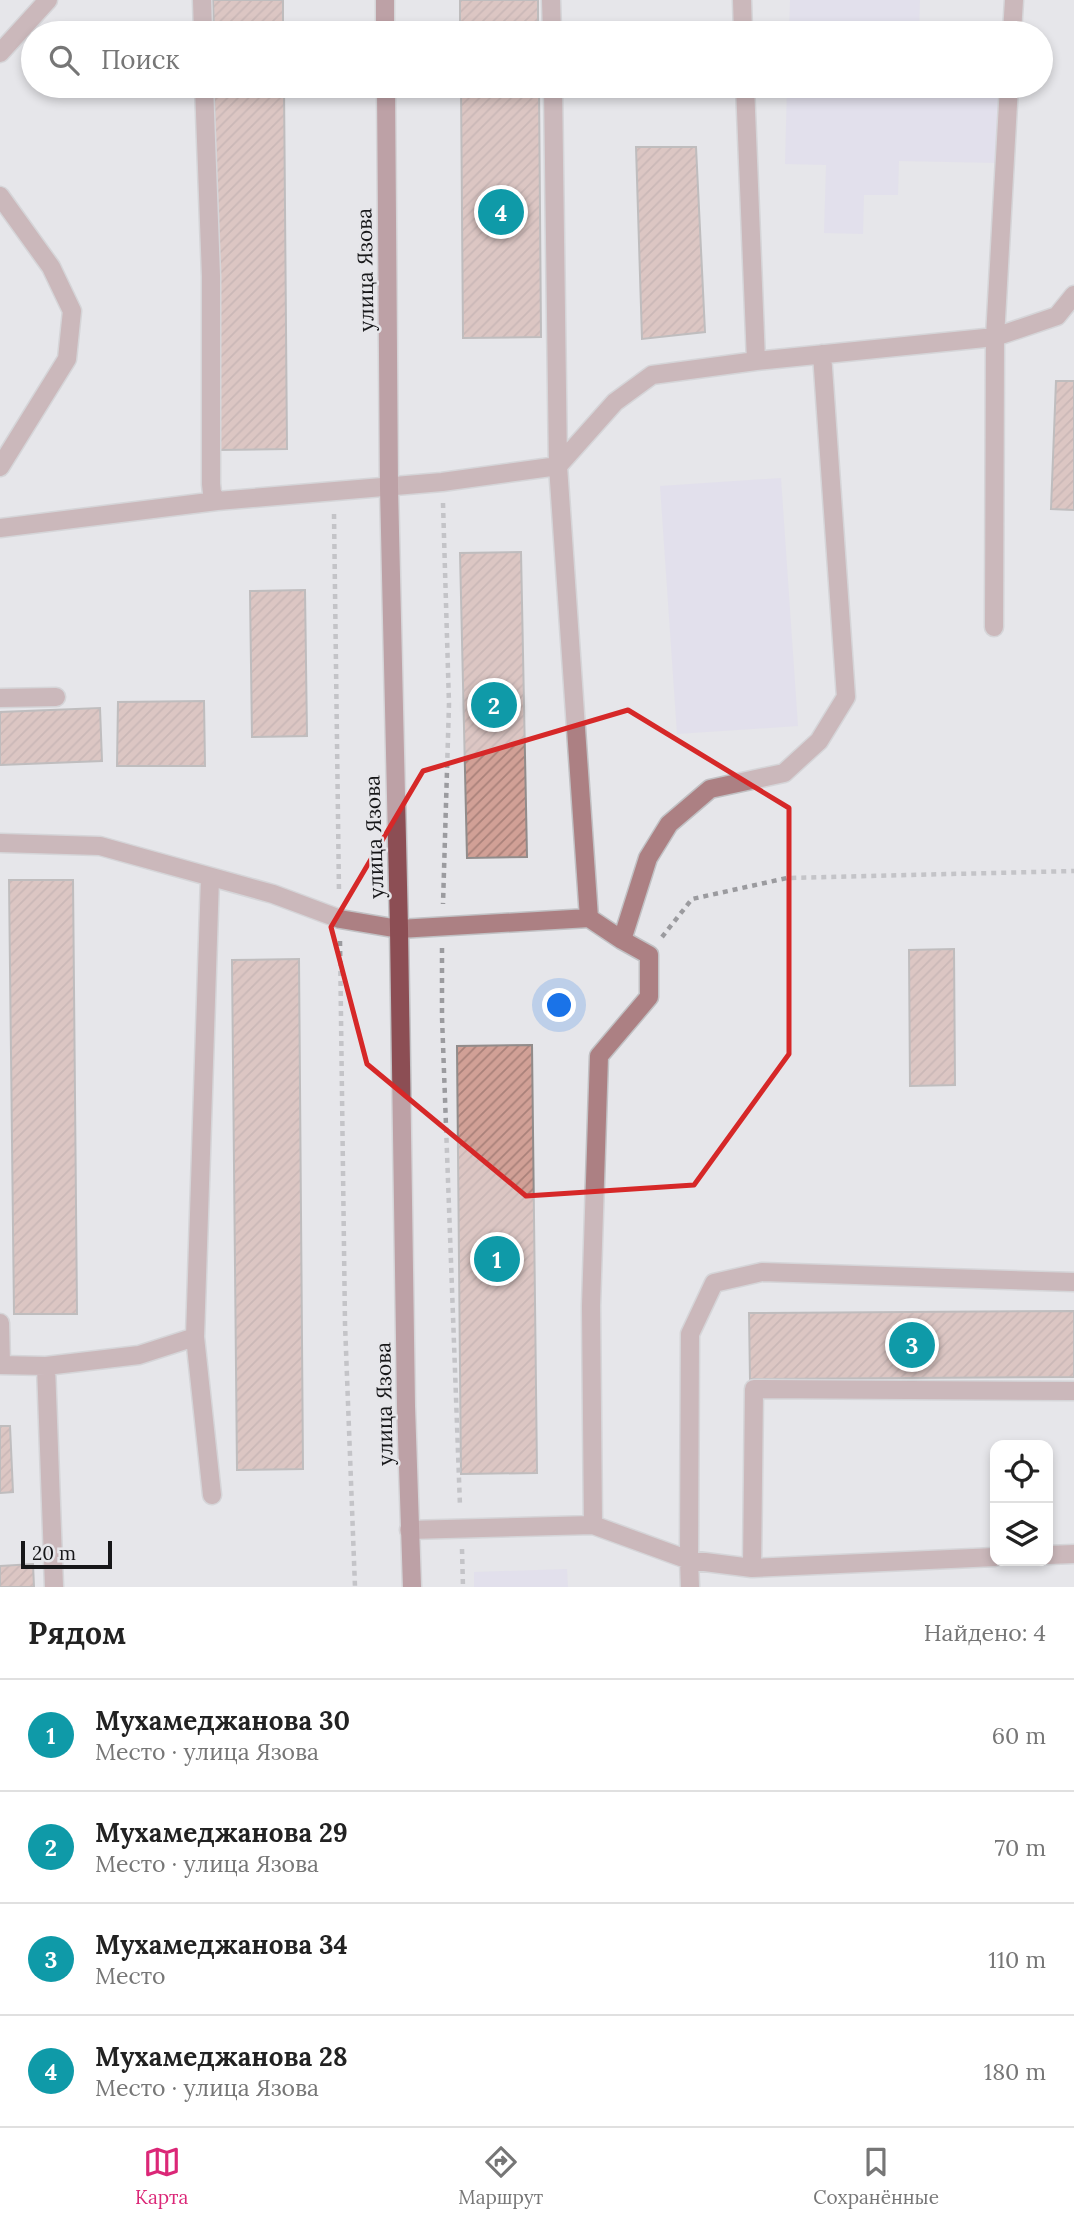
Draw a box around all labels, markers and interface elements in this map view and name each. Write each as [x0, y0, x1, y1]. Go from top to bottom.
search box [21, 21, 1053, 98]
icon: search [45, 41, 83, 79]
text: Поиск [101, 43, 180, 76]
pin: 4 [478, 186, 524, 238]
street label: улица Язова [350, 208, 380, 332]
pin: 2 [471, 679, 517, 731]
street label: улица Язова [358, 775, 390, 899]
your location [542, 988, 576, 1022]
pin: 1 [474, 1233, 520, 1285]
pin: 3 [889, 1319, 935, 1371]
street label: улица Язова [369, 1342, 399, 1466]
map controls [990, 1440, 1053, 1566]
button: locate [990, 1440, 1053, 1503]
button: layers [990, 1503, 1053, 1566]
scale bar [21, 1538, 112, 1570]
text: 20 m [32, 1541, 76, 1565]
text: Рядом [28, 1614, 126, 1652]
text: Найдено: 4 [924, 1618, 1046, 1647]
text: Мухамеджанова 30 [95, 1704, 350, 1737]
text: 1 [46, 1721, 56, 1750]
text: 60 m [992, 1721, 1046, 1750]
text: Место · улица Язова [95, 1737, 319, 1766]
text: Мухамеджанова 29 [95, 1816, 348, 1849]
text: 2 [45, 1833, 57, 1862]
text: 70 m [995, 1833, 1046, 1862]
text: Место · улица Язова [95, 1849, 319, 1878]
text: Мухамеджанова 34 [95, 1928, 348, 1961]
text: 3 [45, 1945, 57, 1974]
text: 110 m [988, 1945, 1046, 1974]
text: Место [95, 1961, 166, 1990]
text: Мухамеджанова 28 [95, 2040, 348, 2073]
text: 4 [45, 2057, 57, 2086]
text: 180 m [984, 2057, 1046, 2086]
text: Место · улица Язова [95, 2073, 319, 2102]
tab: Карта [135, 2143, 188, 2209]
tab: Маршрут [458, 2143, 543, 2209]
tab: Сохранённые [813, 2143, 939, 2209]

